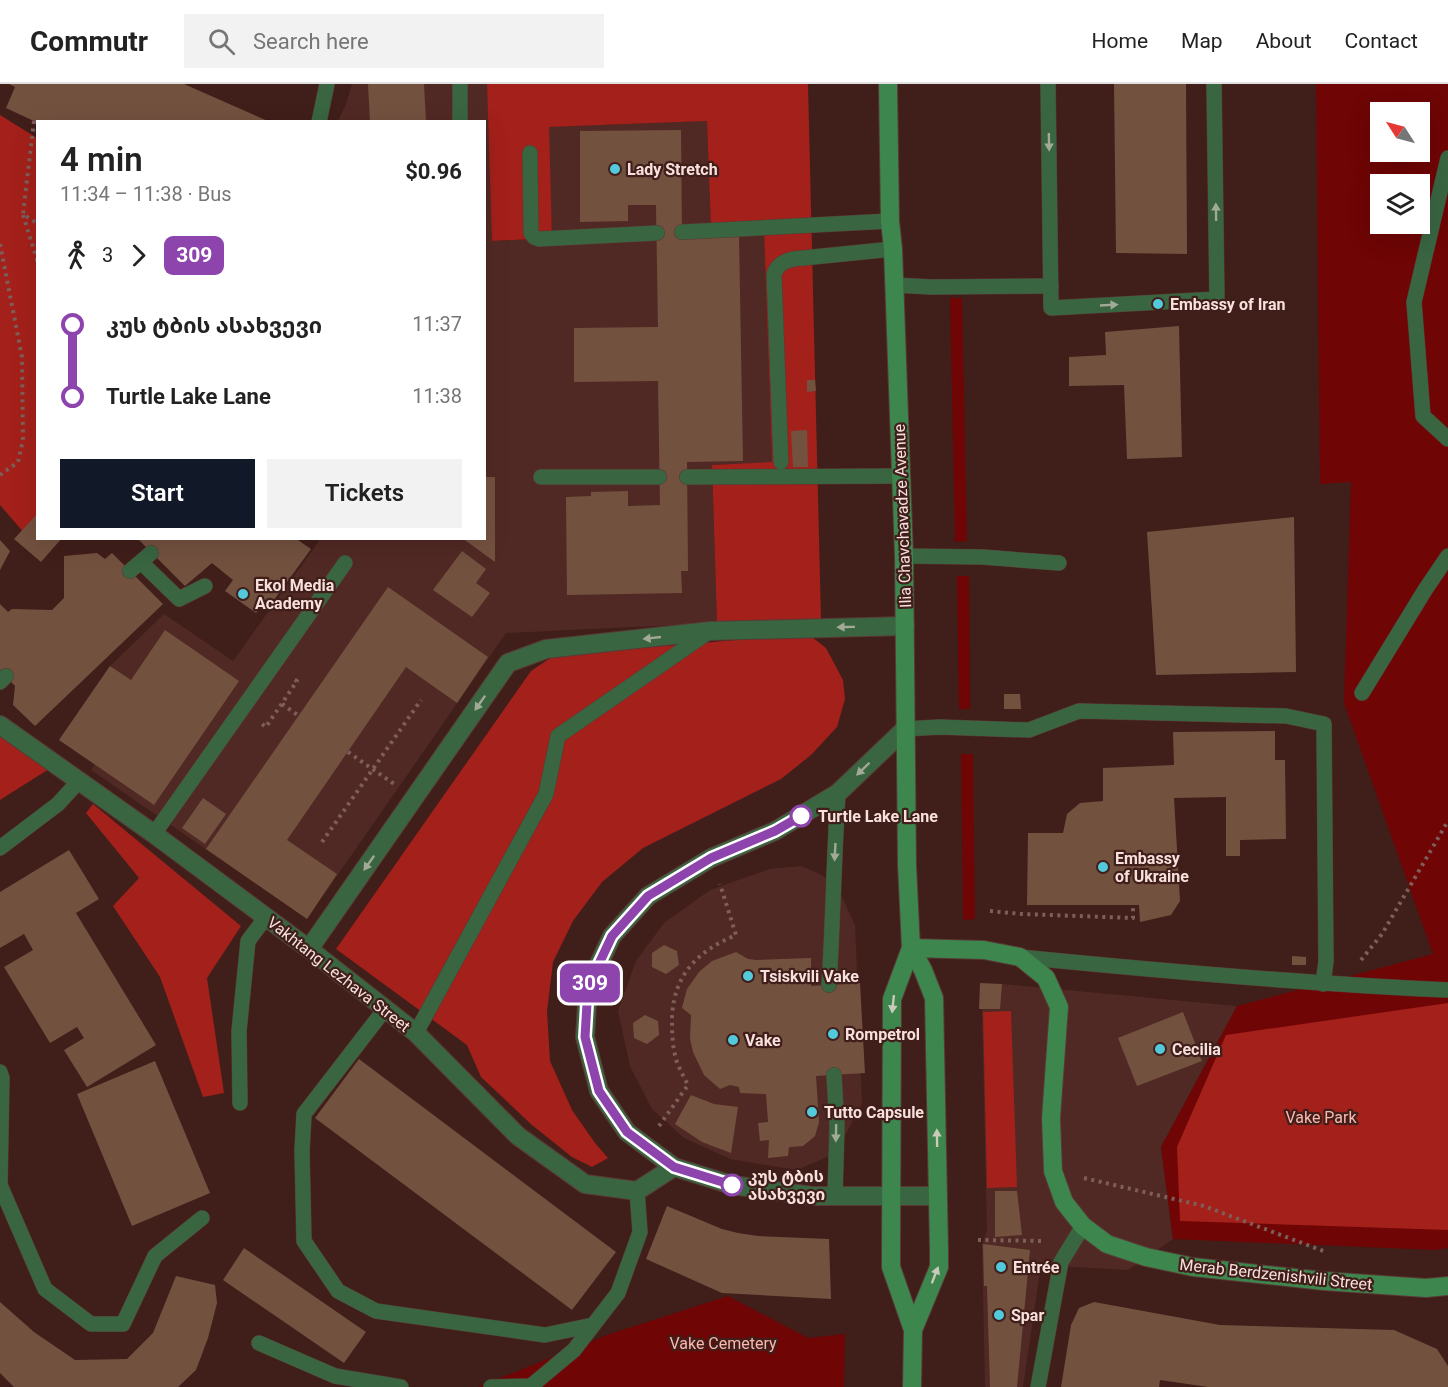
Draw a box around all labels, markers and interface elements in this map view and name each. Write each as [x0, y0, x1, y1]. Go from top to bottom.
search box [184, 14, 604, 68]
text: Commutr [30, 25, 148, 58]
icon: search [205, 25, 238, 58]
text: Search here [253, 29, 369, 54]
text: Home [1092, 29, 1148, 53]
text: Map [1181, 29, 1223, 53]
text: About [1256, 29, 1312, 53]
text: Contact [1345, 29, 1418, 53]
north arrow [1370, 102, 1430, 162]
map controls [1370, 102, 1430, 234]
one-way arrow [1044, 133, 1054, 152]
text: 4 min [60, 140, 143, 179]
text: $0.96 [405, 159, 462, 184]
place label: Lady Stretch [627, 160, 718, 179]
marker: Lady Stretch [608, 162, 622, 176]
button: layers [1370, 174, 1430, 234]
text: 11:34 – 11:38 · Bus [60, 182, 232, 206]
one-way arrow [1211, 203, 1221, 222]
icon: walk [60, 239, 93, 272]
icon: forward [122, 239, 155, 272]
text: 3 [102, 243, 113, 267]
text: 309 [176, 243, 212, 267]
place label: Embassy of Iran [1170, 295, 1285, 314]
marker: Embassy of Iran [1151, 297, 1165, 311]
one-way arrow [1100, 301, 1119, 310]
text: 11:37 [412, 312, 462, 336]
text: კუს ტბის ასახვევი [106, 313, 322, 338]
text: Turtle Lake Lane [106, 384, 271, 409]
text: 11:38 [412, 384, 462, 408]
street label: Ilia Chavchavadze Avenue [890, 424, 915, 608]
button: Start [60, 459, 255, 528]
button: Tickets [267, 459, 462, 528]
place label: Ekol Media Academy [255, 576, 335, 613]
marker: Ekol Media Academy [236, 587, 250, 601]
one-way arrow [837, 622, 856, 632]
one-way arrow [642, 633, 661, 642]
one-way arrow [474, 694, 486, 710]
one-way arrow [857, 762, 871, 776]
marker: Turtle Lake Lane [790, 805, 812, 827]
place label: Turtle Lake Lane [818, 807, 938, 826]
one-way arrow [830, 842, 839, 861]
place label: Embassy of Ukraine [1115, 849, 1189, 886]
one-way arrow [364, 855, 375, 871]
marker: Embassy of Ukraine [1096, 860, 1110, 874]
street label: Vakhtang Lezhava Street [263, 913, 414, 1036]
line badge: 309 [556, 964, 624, 1002]
place label: Tsiskvili Vake [760, 967, 859, 986]
marker: Tsiskvili Vake [741, 969, 755, 983]
text: 309 [572, 971, 608, 995]
one-way arrow [888, 994, 898, 1013]
place label: Rompetrol [845, 1025, 920, 1044]
marker: Rompetrol [826, 1027, 840, 1041]
place label: Vake [745, 1031, 781, 1050]
marker: Vake [726, 1033, 740, 1047]
place label: Cecilia [1172, 1040, 1221, 1059]
marker: Cecilia [1153, 1042, 1167, 1056]
place label: Tutto Capsule [824, 1103, 924, 1122]
marker: Tutto Capsule [805, 1105, 819, 1119]
park label: Vake Park [1285, 1108, 1357, 1127]
one-way arrow [832, 1124, 841, 1143]
one-way arrow [933, 1128, 942, 1147]
place label: კუს ტბის ასახვევი [748, 1167, 825, 1204]
marker: კუს ტბის ასახვევი [721, 1174, 743, 1196]
street label: Merab Berdzenishvili Street [1179, 1255, 1373, 1294]
place label: Entrée [1013, 1258, 1060, 1277]
marker: Entrée [994, 1260, 1008, 1274]
one-way arrow [930, 1266, 940, 1284]
place label: Spar [1011, 1306, 1044, 1325]
marker: Spar [992, 1308, 1006, 1322]
park label: Vake Cemetery [669, 1334, 777, 1353]

